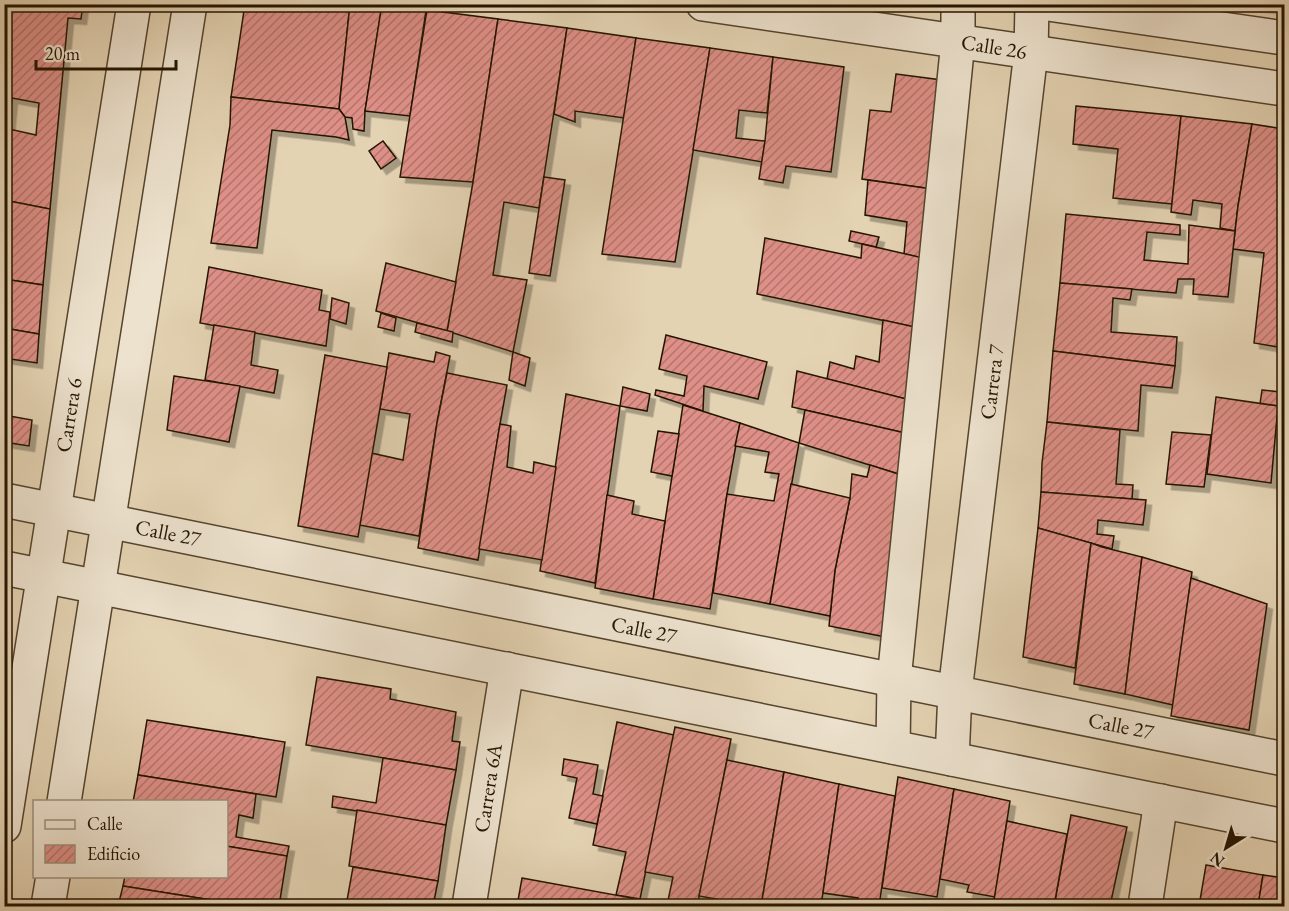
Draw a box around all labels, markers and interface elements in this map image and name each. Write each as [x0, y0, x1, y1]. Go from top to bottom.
street label: Calle 26 [959, 28, 1029, 65]
scale bar [36, 33, 176, 71]
text: 20 m [45, 42, 80, 65]
street label: Carrera 7 [974, 342, 1010, 421]
street label: Carrera 6 [49, 376, 88, 454]
street label: Calle 27 [133, 513, 204, 552]
street label: Calle 27 [609, 610, 680, 649]
street label: Calle 27 [1086, 706, 1157, 745]
street label: Carrera 6A [467, 741, 508, 834]
legend [33, 800, 228, 878]
text: Calle [87, 812, 123, 835]
north arrow [1196, 818, 1256, 878]
text: Edificio [87, 842, 140, 865]
text: N [1206, 847, 1229, 872]

